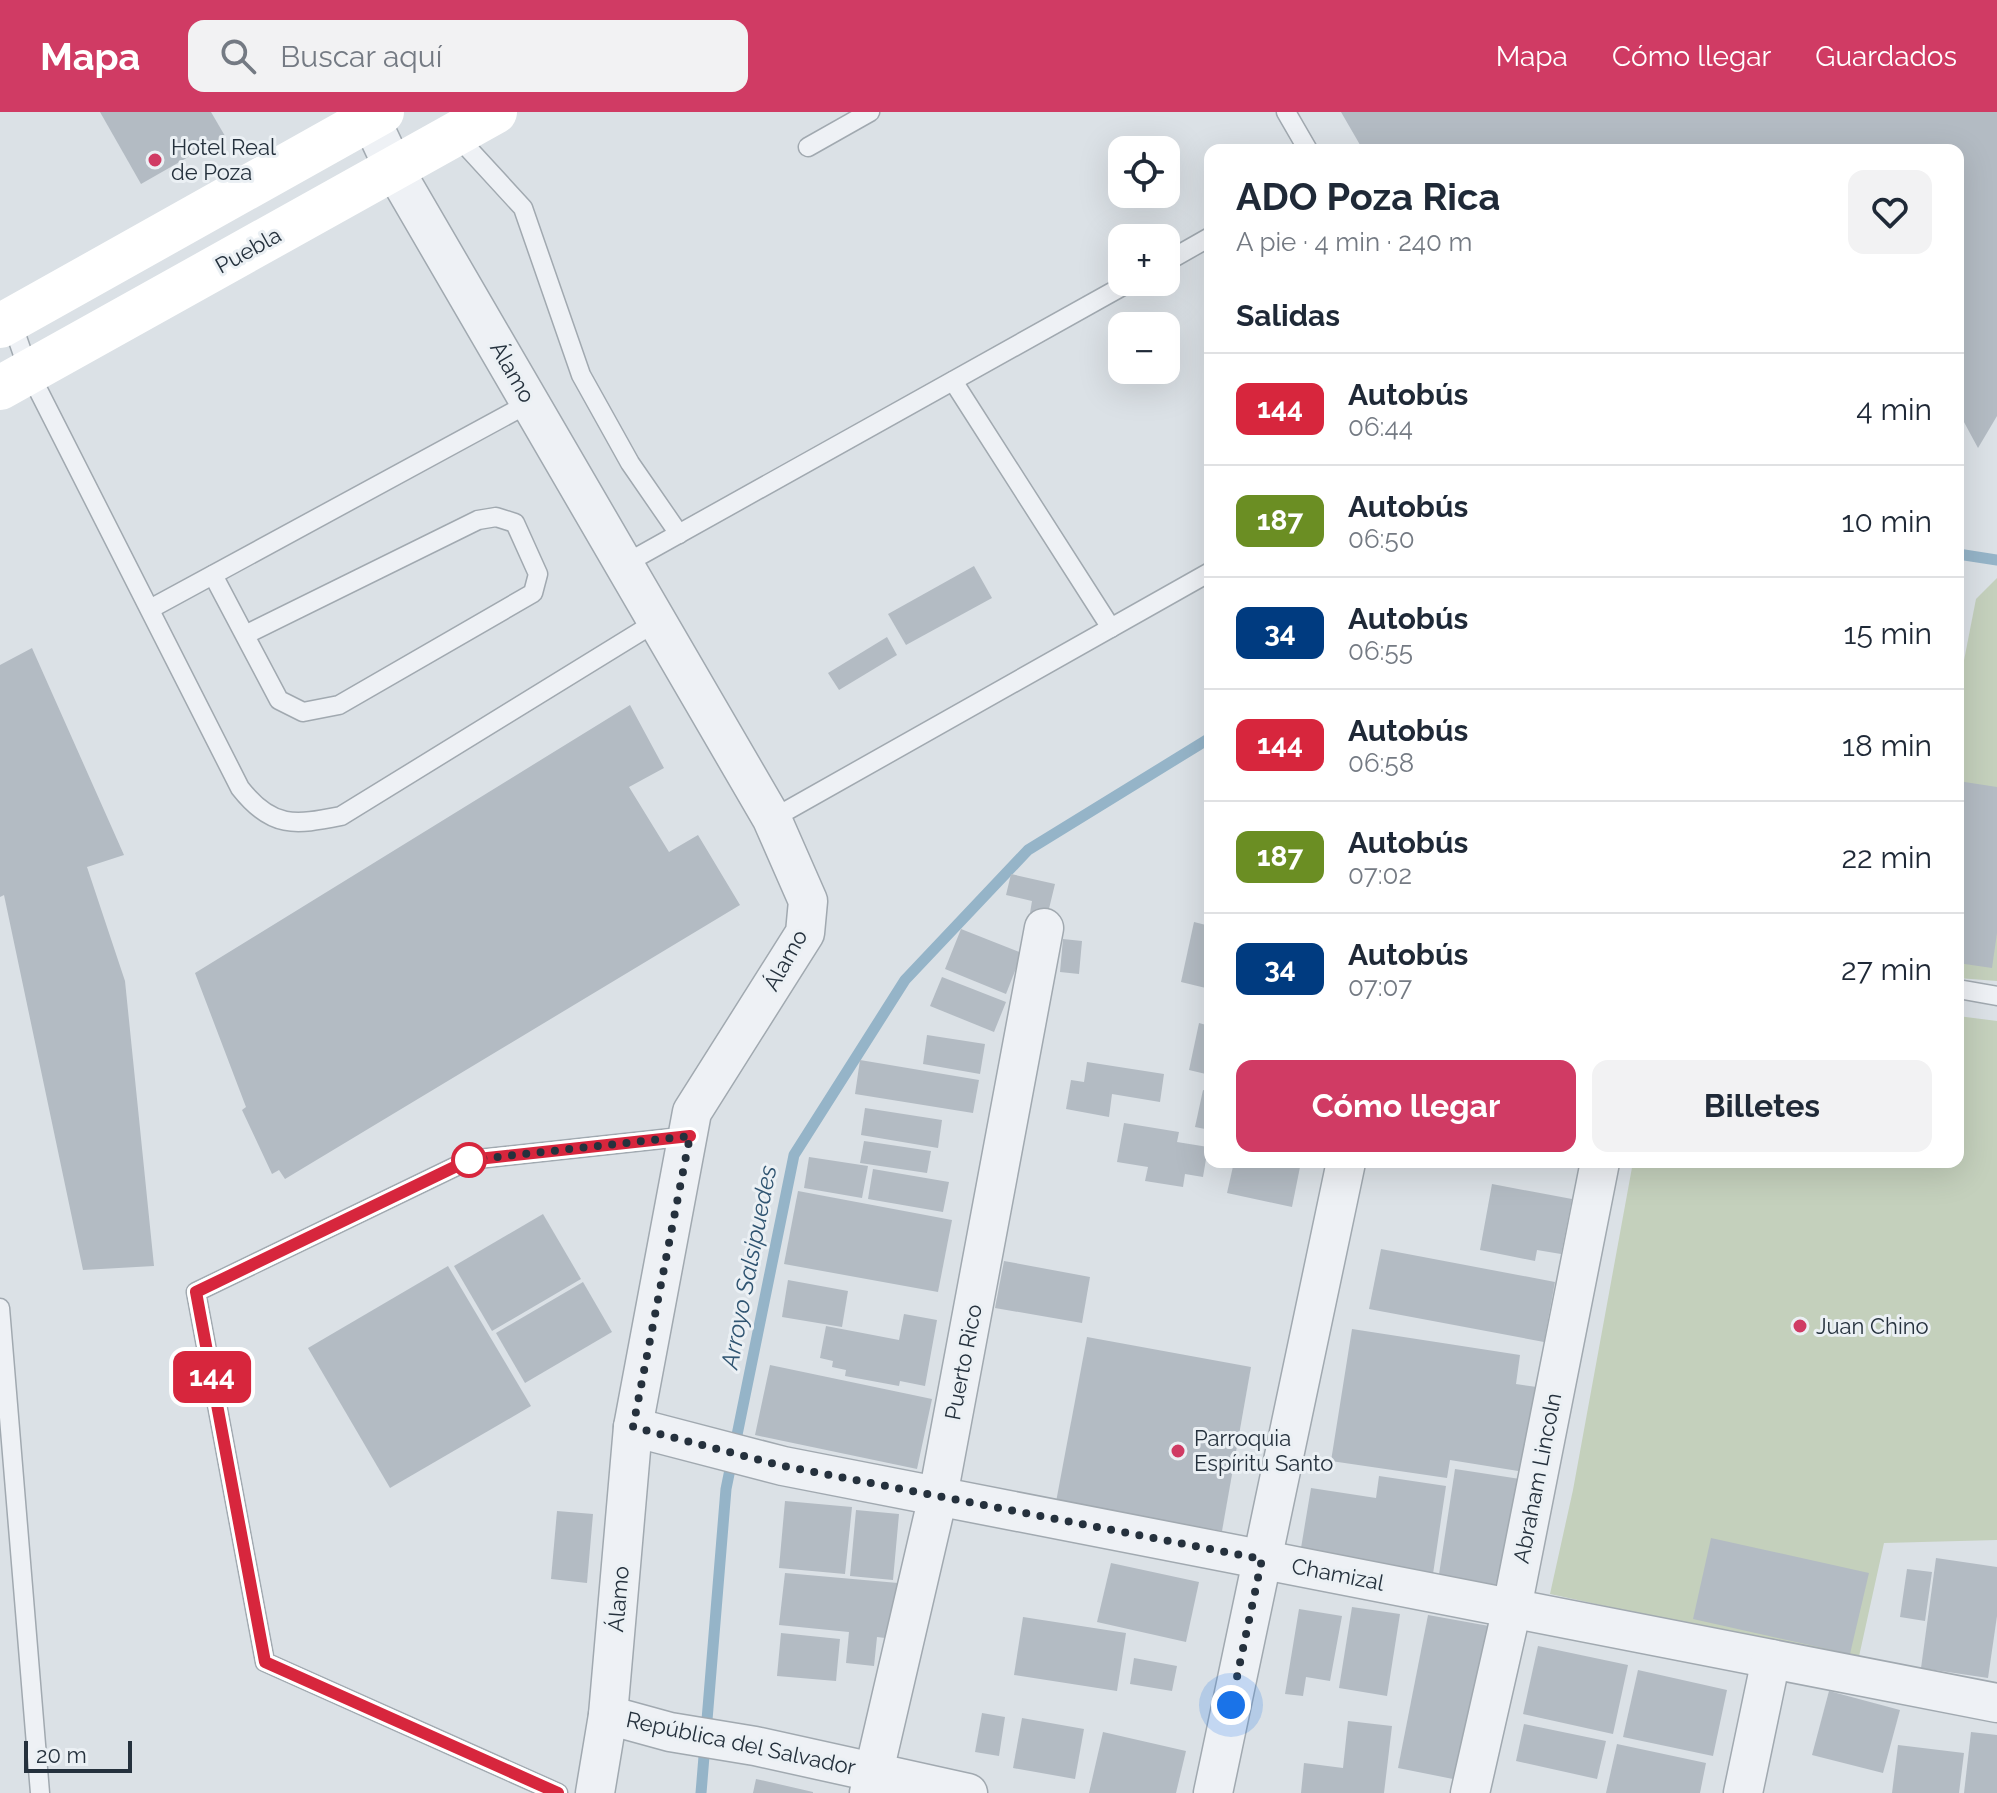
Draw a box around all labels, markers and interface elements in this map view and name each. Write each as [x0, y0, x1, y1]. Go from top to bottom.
search box [188, 20, 748, 92]
text: Mapa [40, 34, 140, 79]
icon: search [216, 34, 260, 78]
text: Buscar aquí [280, 39, 442, 74]
text: Mapa [1496, 40, 1568, 73]
text: Cómo llegar [1612, 40, 1771, 73]
text: Guardados [1815, 40, 1957, 73]
place label: Hotel Real de Poza [171, 134, 276, 185]
map controls [1108, 136, 1180, 384]
button: locate [1108, 136, 1180, 208]
marker: Hotel Real de Poza [146, 151, 164, 169]
button: heart [1848, 170, 1932, 254]
text: ADO Poza Rica [1236, 174, 1500, 219]
street label: Puebla [211, 221, 285, 279]
button: + [1108, 224, 1180, 296]
text: A pie · 4 min · 240 m [1236, 227, 1472, 257]
text: Salidas [1236, 298, 1340, 333]
button: − [1108, 312, 1180, 384]
street label: Álamo [485, 337, 541, 407]
text: Autobús [1348, 377, 1468, 412]
text: 144 [1257, 392, 1303, 425]
text: 4 min [1856, 392, 1932, 427]
text: 06:44 [1348, 412, 1413, 442]
text: Autobús [1348, 489, 1468, 524]
text: 187 [1257, 504, 1303, 537]
text: 10 min [1842, 504, 1932, 539]
text: 06:50 [1348, 524, 1415, 554]
text: Autobús [1348, 601, 1468, 636]
text: 34 [1264, 616, 1296, 649]
text: 15 min [1844, 616, 1932, 651]
text: 06:55 [1348, 636, 1413, 666]
text: Autobús [1348, 713, 1468, 748]
text: 144 [1257, 728, 1303, 761]
text: 18 min [1842, 728, 1932, 763]
text: 06:58 [1348, 748, 1414, 778]
text: Autobús [1348, 825, 1468, 860]
text: 187 [1257, 840, 1303, 873]
text: 22 min [1841, 840, 1932, 875]
text: 07:02 [1348, 860, 1412, 890]
street label: Álamo [758, 925, 812, 995]
text: Autobús [1348, 937, 1468, 972]
text: 34 [1264, 952, 1296, 985]
text: 27 min [1841, 952, 1932, 987]
text: 07:07 [1348, 972, 1412, 1002]
button: Cómo llegar [1236, 1060, 1576, 1152]
button: Billetes [1592, 1060, 1932, 1152]
unlabelled marker [452, 1143, 486, 1177]
water label: Arroyo Salsipuedes [714, 1163, 782, 1373]
street label: Puerto Rico [939, 1302, 987, 1422]
place label: Juan Chino [1816, 1313, 1929, 1339]
marker: Juan Chino [1791, 1317, 1809, 1335]
line badge: 144 [166, 1351, 258, 1403]
text: 144 [189, 1360, 235, 1393]
street label: Abraham Lincoln [1508, 1391, 1566, 1565]
place label: Parroquia Espíritu Santo [1194, 1425, 1333, 1476]
marker: Parroquia Espíritu Santo [1169, 1442, 1187, 1460]
street label: Chamizal [1290, 1552, 1386, 1596]
street label: Álamo [602, 1565, 634, 1633]
your location [1211, 1685, 1251, 1725]
street label: República del Salvador [624, 1706, 858, 1780]
scale bar [24, 1737, 132, 1773]
text: 20 m [36, 1742, 87, 1768]

